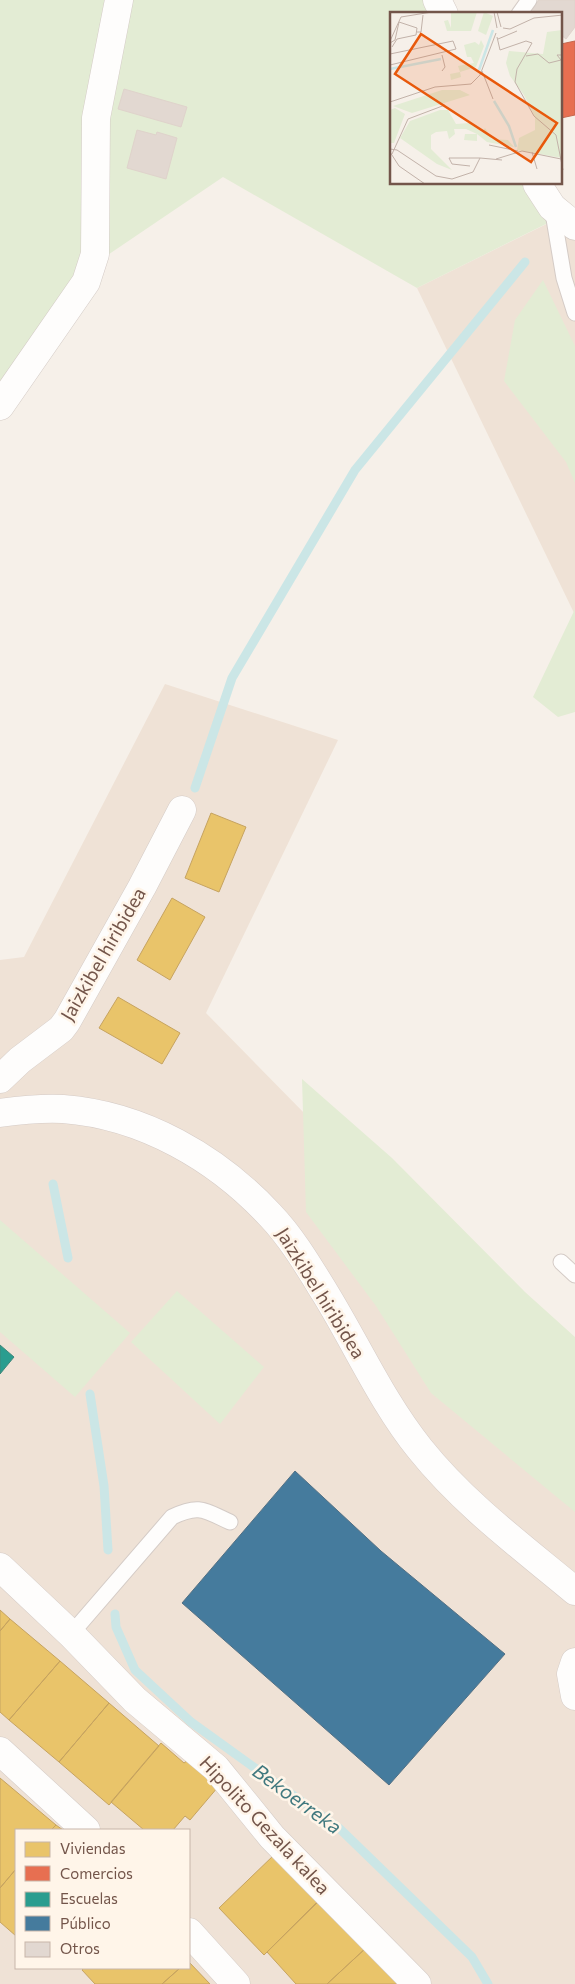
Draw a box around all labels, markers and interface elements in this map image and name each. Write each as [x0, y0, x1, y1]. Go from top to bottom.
inset map [390, 12, 562, 185]
street label: Jaizkibel hiribidea [55, 883, 150, 1024]
street label: Jaizkibel hiribidea [272, 1223, 371, 1362]
street label: Hipolito Gezala kalea [195, 1751, 335, 1899]
water label: Bekoerreka [249, 1758, 347, 1838]
legend [15, 1829, 190, 1969]
text: Viviendas [60, 1839, 126, 1857]
text: Comercios [60, 1864, 133, 1882]
text: Escuelas [60, 1889, 118, 1907]
text: Público [60, 1914, 111, 1932]
text: Otros [60, 1939, 100, 1957]

